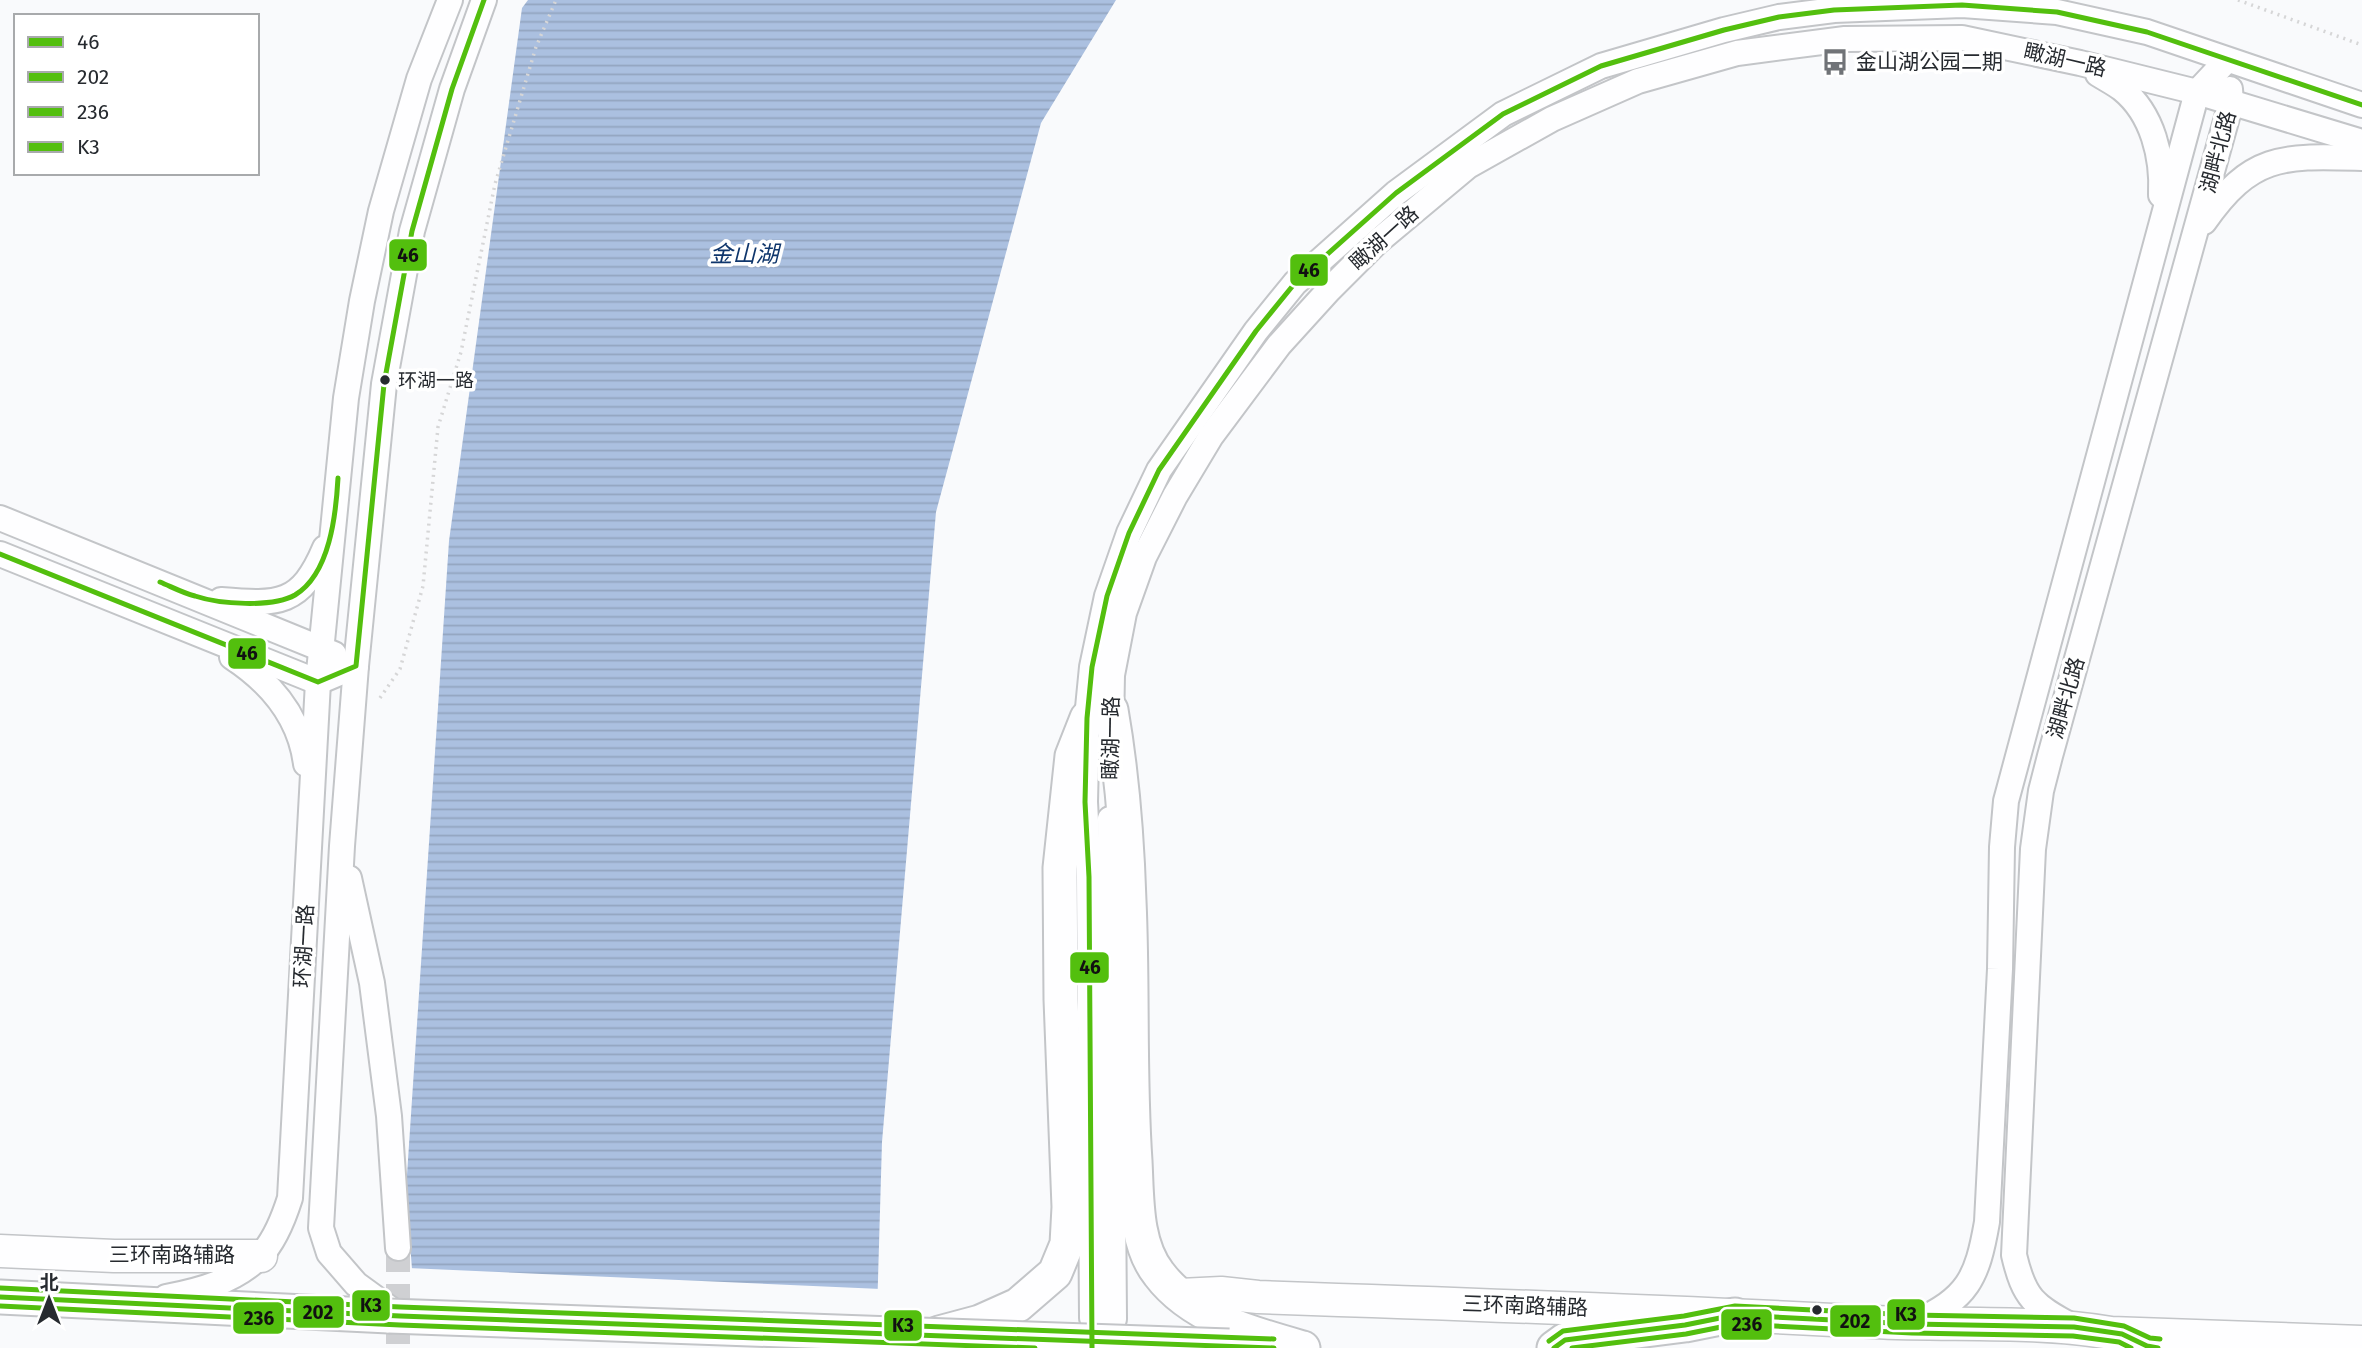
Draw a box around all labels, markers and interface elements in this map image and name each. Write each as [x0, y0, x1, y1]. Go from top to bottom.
legend [14, 14, 259, 175]
text: 46 [77, 29, 99, 55]
street label: 瞰湖一路 [2021, 38, 2109, 82]
bus stop icon: 金山湖公园二期 [1820, 47, 1850, 77]
place label: 金山湖公园二期 [1856, 49, 2003, 75]
text: 202 [77, 64, 109, 90]
text: 236 [77, 99, 109, 125]
street label: 湖畔北路 [2195, 108, 2241, 196]
text: K3 [77, 134, 100, 160]
street label: 瞰湖一路 [1344, 200, 1424, 276]
line badge: 46 [388, 238, 428, 272]
water label: 金山湖 [710, 240, 782, 268]
text: 46 [397, 244, 419, 267]
line badge: 46 [1289, 253, 1329, 287]
text: 46 [1298, 259, 1320, 282]
place label: 环湖一路 [398, 369, 474, 392]
marker: 环湖一路 [378, 373, 392, 387]
line badge: 46 [227, 637, 267, 670]
text: 46 [236, 642, 258, 665]
street label: 湖畔北路 [2042, 654, 2090, 742]
street label: 瞰湖一路 [1097, 696, 1125, 780]
street label: 环湖一路 [289, 903, 319, 989]
line badge: 46 [1069, 951, 1110, 984]
text: 46 [1079, 956, 1101, 979]
street label: 三环南路辅路 [109, 1242, 235, 1268]
north arrow [14, 1264, 84, 1334]
text: 北 [39, 1271, 59, 1294]
line badge: K3 [351, 1289, 391, 1322]
street label: 三环南路辅路 [1462, 1291, 1588, 1321]
text: K3 [360, 1294, 382, 1317]
line badge: 202 [292, 1295, 345, 1329]
line badge: K3 [1886, 1298, 1926, 1331]
line badge: 236 [232, 1301, 285, 1335]
text: 202 [303, 1301, 333, 1324]
unlabelled marker [1810, 1303, 1824, 1317]
text: K3 [1895, 1303, 1917, 1326]
line badge: 202 [1829, 1304, 1882, 1338]
text: 236 [244, 1307, 274, 1330]
line badge: 236 [1720, 1308, 1773, 1341]
line badge: K3 [883, 1309, 923, 1342]
text: 202 [1840, 1310, 1870, 1333]
text: 236 [1732, 1313, 1762, 1336]
text: K3 [892, 1314, 914, 1337]

